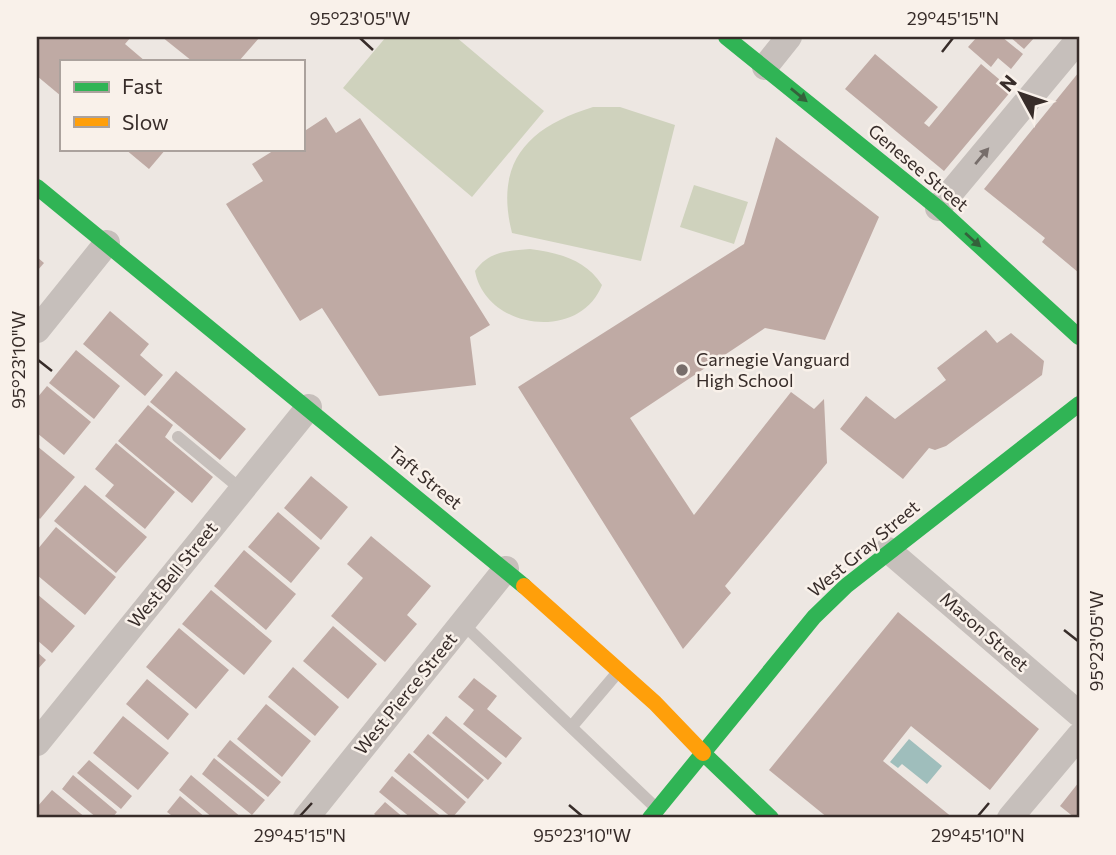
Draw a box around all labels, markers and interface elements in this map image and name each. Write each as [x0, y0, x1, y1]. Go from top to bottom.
text: 95°23'05"W [310, 7, 410, 29]
text: 29°45'15"N [907, 7, 999, 29]
legend [60, 60, 304, 150]
north arrow [986, 60, 1056, 130]
text: N [994, 70, 1021, 96]
text: Fast [122, 73, 163, 98]
one-way arrow [789, 87, 807, 102]
text: Slow [122, 109, 169, 134]
street label: Genesee Street [864, 119, 973, 216]
one-way arrow [975, 148, 990, 166]
one-way arrow [965, 232, 982, 248]
text: 95°23'10"W [7, 311, 29, 409]
place label: Carnegie Vanguard High School [696, 348, 850, 391]
marker: Carnegie Vanguard High School [674, 362, 690, 378]
street label: Taft Street [384, 441, 467, 514]
street label: West Gray Street [803, 495, 924, 601]
street label: West Bell Street [123, 517, 222, 632]
street label: Mason Street [936, 587, 1033, 676]
text: 95°23'05"W [1085, 591, 1107, 691]
street label: West Pierce Street [349, 628, 461, 759]
text: 29°45'15"N [254, 824, 346, 846]
text: 95°23'10"W [533, 824, 631, 846]
text: 29°45'10"N [931, 824, 1025, 846]

